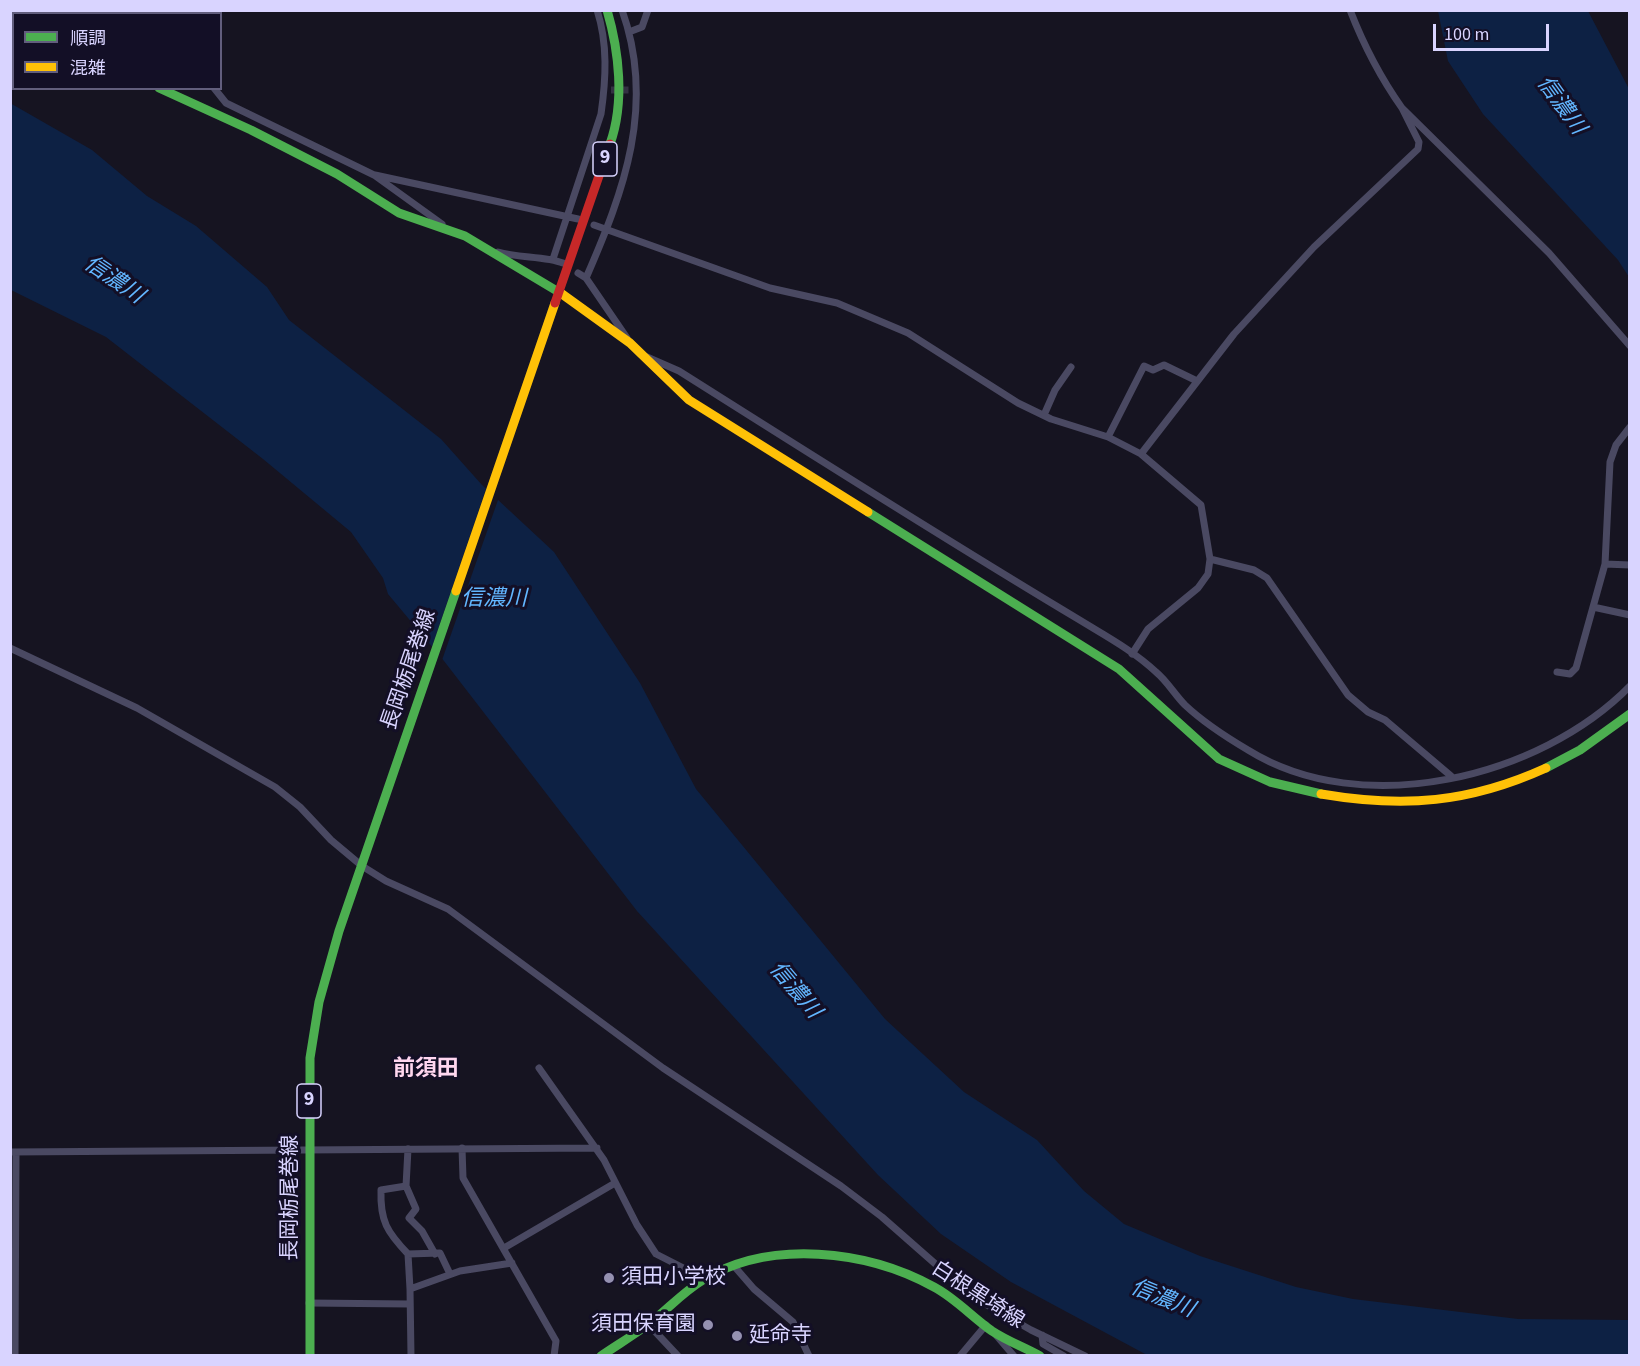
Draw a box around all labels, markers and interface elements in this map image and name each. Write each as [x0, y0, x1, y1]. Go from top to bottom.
legend [12, 12, 222, 90]
scale bar [1436, 12, 1552, 50]
text: 100 m [1444, 22, 1489, 47]
text: 順調 [70, 26, 106, 51]
text: 混雑 [70, 56, 106, 81]
water label: 信濃川 [1530, 72, 1590, 140]
road number: 9 [593, 142, 617, 176]
water label: 信濃川 [78, 252, 148, 310]
water label: 信濃川 [461, 587, 527, 613]
street label: 長岡栃尾巻線 [378, 606, 442, 734]
water label: 信濃川 [763, 957, 825, 1025]
district label: 前須田 [393, 1057, 459, 1083]
road number: 9 [297, 1084, 321, 1118]
street label: 長岡栃尾巻線 [278, 1135, 304, 1261]
street label: 白根黒埼線 [926, 1257, 1028, 1335]
place label: 須田小学校 [621, 1265, 726, 1291]
marker: 須田小学校 [602, 1271, 616, 1285]
water label: 信濃川 [1126, 1275, 1198, 1325]
place label: 須田保育園 [591, 1312, 696, 1338]
marker: 須田保育園 [701, 1318, 715, 1332]
place label: 延命寺 [749, 1323, 812, 1349]
marker: 延命寺 [730, 1329, 744, 1343]

